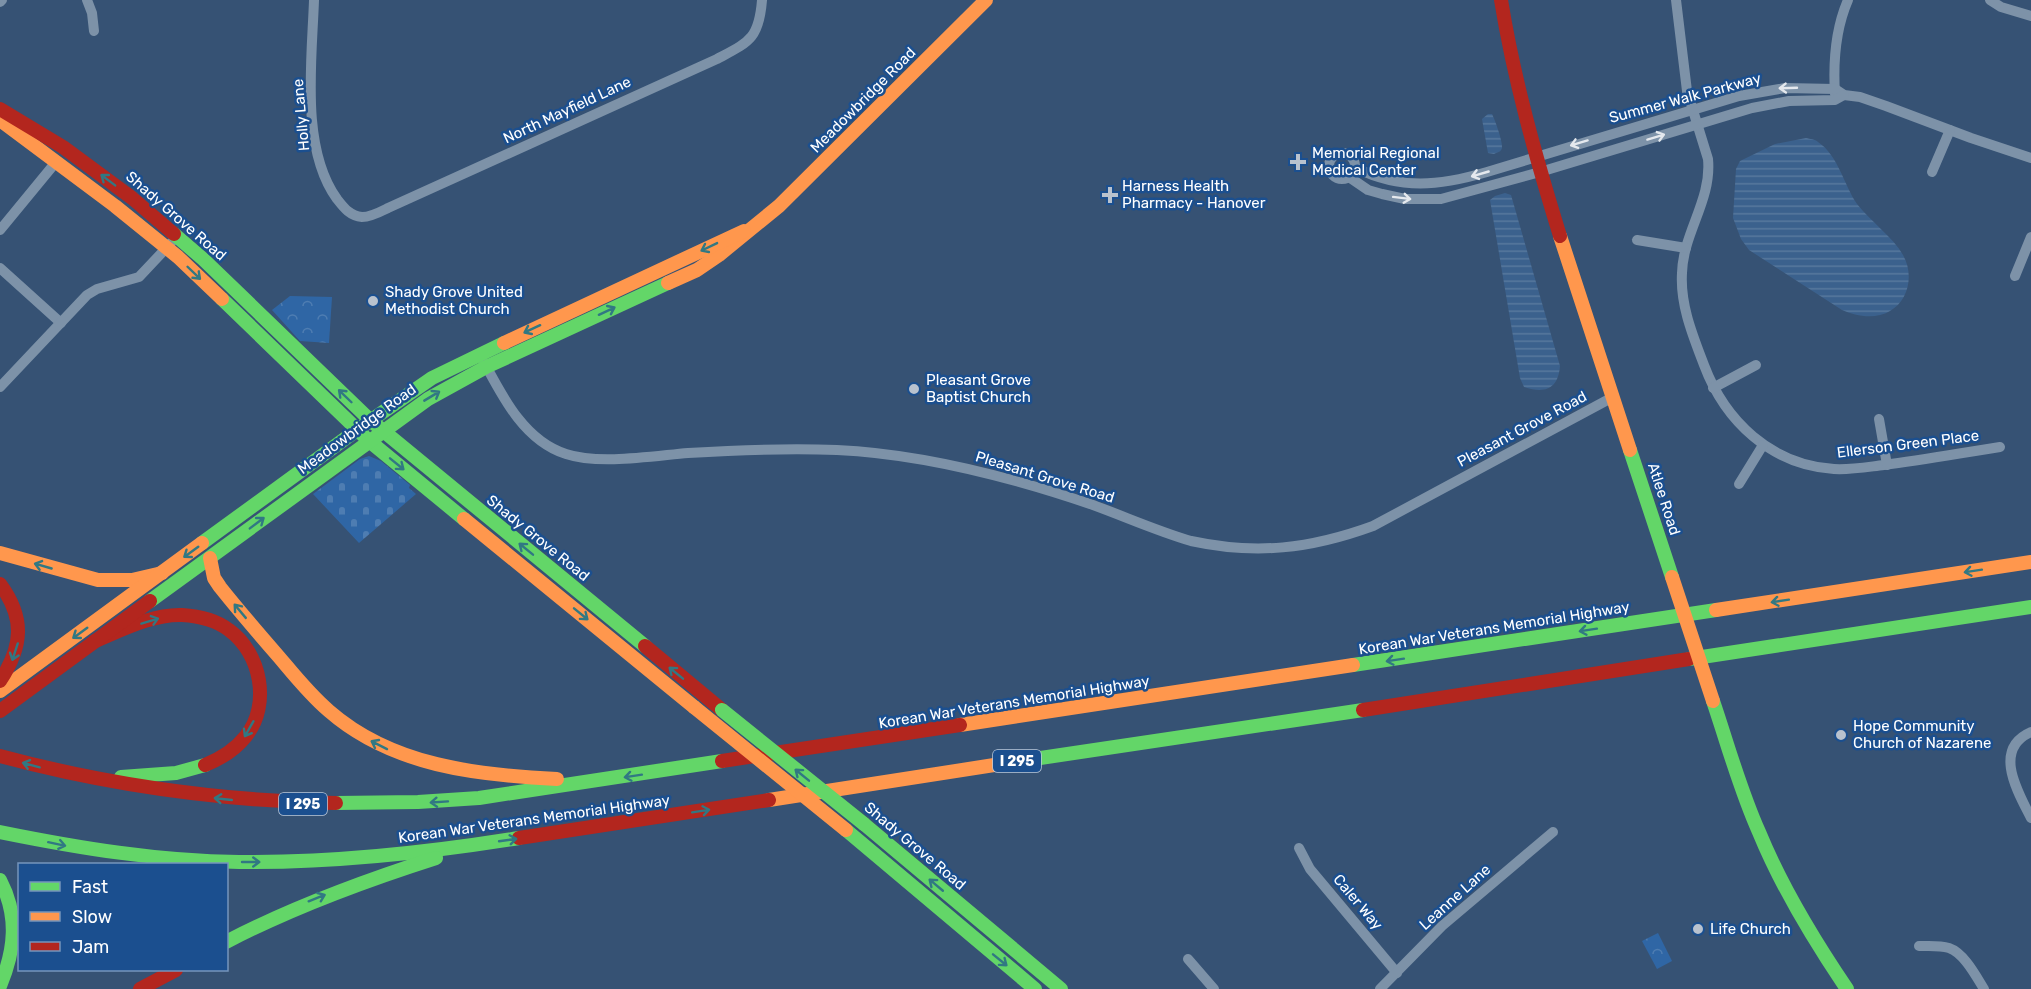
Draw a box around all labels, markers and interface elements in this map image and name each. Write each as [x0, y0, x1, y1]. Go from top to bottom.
street label: Meadowbridge Road [807, 44, 919, 156]
street label: Summer Walk Parkway [1607, 69, 1763, 127]
street label: North Mayfield Lane [500, 73, 634, 147]
street label: Holly Lane [289, 78, 313, 152]
one-way arrow [1778, 83, 1798, 94]
one-way arrow [1646, 131, 1665, 142]
one-way arrow [1570, 138, 1589, 149]
place label: Memorial Regional Medical Center [1312, 144, 1440, 179]
marker: Memorial Regional Medical Center [1289, 153, 1307, 171]
street label: Shady Grove Road [122, 168, 230, 264]
one-way arrow [1471, 169, 1490, 180]
one-way arrow [101, 173, 117, 186]
place label: Harness Health Pharmacy - Hanover [1122, 177, 1266, 212]
marker: Harness Health Pharmacy - Hanover [1103, 188, 1117, 202]
one-way arrow [1392, 193, 1412, 204]
one-way arrow [701, 241, 719, 253]
one-way arrow [187, 266, 202, 280]
place label: Shady Grove United Methodist Church [385, 283, 523, 318]
marker: Shady Grove United Methodist Church [366, 294, 380, 308]
one-way arrow [598, 305, 616, 317]
one-way arrow [524, 323, 542, 335]
place label: Pleasant Grove Baptist Church [926, 371, 1031, 406]
street label: Meadowbridge Road [294, 380, 420, 478]
marker: Pleasant Grove Baptist Church [907, 382, 921, 396]
street label: Pleasant Grove Road [1454, 387, 1590, 471]
one-way arrow [337, 389, 352, 403]
one-way arrow [423, 390, 440, 402]
street label: Ellerson Green Place [1836, 426, 1980, 462]
street label: Pleasant Grove Road [973, 447, 1117, 507]
one-way arrow [389, 458, 405, 471]
street label: Atlee Road [1644, 460, 1684, 538]
street label: Shady Grove Road [483, 491, 593, 585]
one-way arrow [249, 517, 265, 530]
one-way arrow [519, 542, 534, 556]
one-way arrow [184, 546, 200, 558]
one-way arrow [34, 559, 53, 571]
one-way arrow [1964, 566, 1984, 577]
one-way arrow [1771, 595, 1791, 606]
street label: Korean War Veterans Memorial Highway [1357, 598, 1631, 658]
one-way arrow [233, 604, 247, 619]
one-way arrow [573, 608, 589, 621]
one-way arrow [140, 615, 159, 626]
one-way arrow [1578, 625, 1598, 636]
one-way arrow [73, 626, 89, 639]
one-way arrow [9, 643, 20, 661]
one-way arrow [1386, 655, 1405, 666]
one-way arrow [669, 666, 684, 680]
street label: Korean War Veterans Memorial Highway [877, 672, 1151, 732]
place label: Hope Community Church of Nazarene [1853, 717, 1992, 752]
one-way arrow [243, 720, 254, 738]
marker: Hope Community Church of Nazarene [1834, 728, 1848, 742]
one-way arrow [371, 738, 389, 750]
road number: I 295 [993, 750, 1041, 772]
one-way arrow [22, 758, 41, 770]
one-way arrow [794, 768, 810, 781]
one-way arrow [624, 771, 643, 782]
street label: Korean War Veterans Memorial Highway [397, 791, 671, 847]
one-way arrow [214, 793, 234, 804]
road number: I 295 [279, 793, 327, 815]
one-way arrow [429, 796, 449, 807]
street label: Shady Grove Road [861, 798, 969, 894]
one-way arrow [690, 805, 710, 816]
one-way arrow [498, 835, 517, 846]
one-way arrow [47, 839, 67, 850]
one-way arrow [241, 856, 261, 868]
street label: Leanne Lane [1416, 860, 1494, 934]
legend [18, 863, 228, 971]
street label: Caler Way [1330, 870, 1386, 934]
text: Fast [72, 876, 108, 898]
one-way arrow [929, 878, 944, 892]
one-way arrow [307, 892, 326, 903]
text: Slow [72, 906, 112, 928]
place label: Life Church [1710, 920, 1791, 938]
marker: Life Church [1691, 922, 1705, 936]
text: Jam [72, 936, 109, 958]
one-way arrow [992, 953, 1007, 967]

